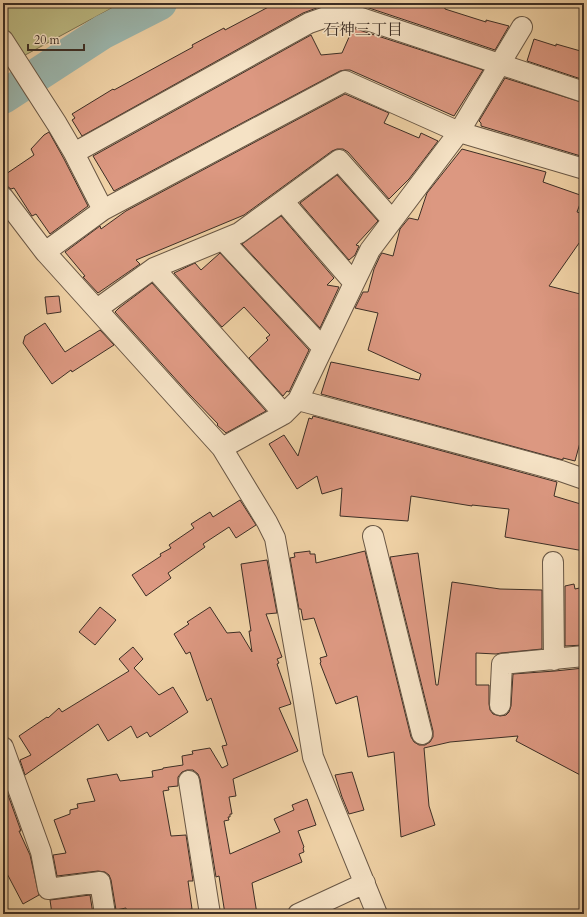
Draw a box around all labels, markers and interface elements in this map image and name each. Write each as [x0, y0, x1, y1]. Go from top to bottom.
district label: 石神三丁目 [323, 19, 403, 41]
scale bar [28, 26, 84, 52]
text: 20 m [34, 32, 61, 48]

